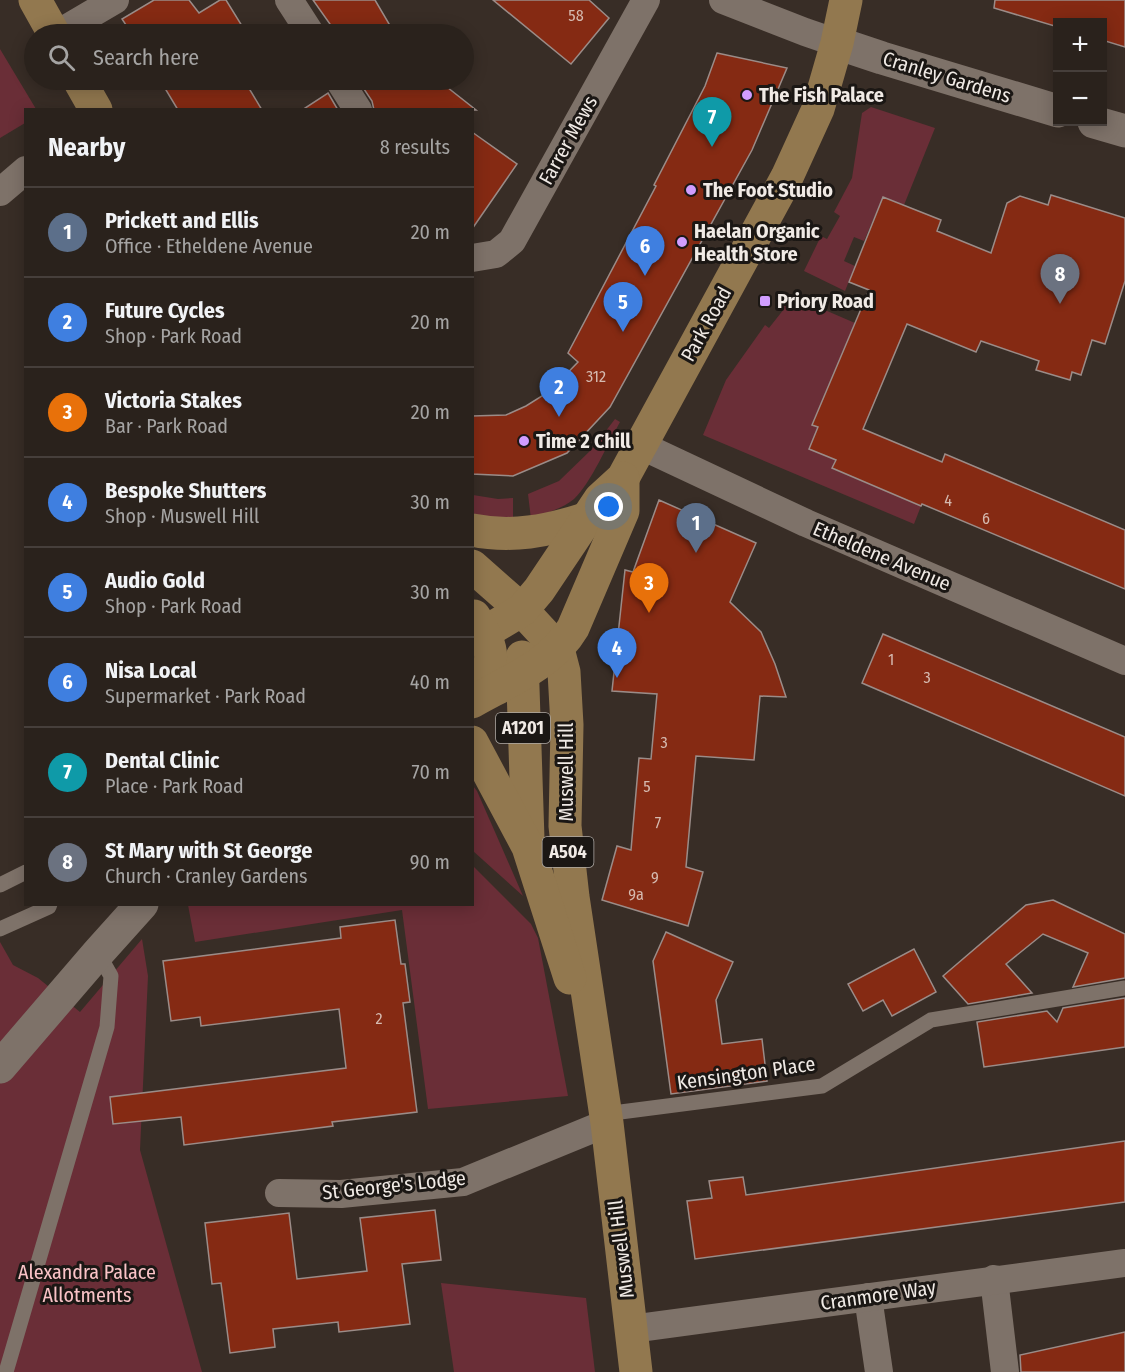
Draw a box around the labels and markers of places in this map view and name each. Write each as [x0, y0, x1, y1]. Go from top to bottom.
place label: The Fish Palace [759, 83, 884, 107]
marker: The Fish Palace [740, 88, 754, 102]
pin: 7 [692, 98, 732, 147]
place label: The Foot Studio [703, 178, 833, 202]
marker: The Foot Studio [684, 183, 698, 197]
place label: Haelan Organic Health Store [694, 219, 820, 266]
pin: 6 [626, 226, 664, 276]
marker: Haelan Organic Health Store [675, 235, 689, 249]
pin: 8 [1040, 254, 1080, 304]
pin: 5 [604, 282, 642, 332]
place label: Priory Road [777, 289, 874, 313]
marker: Priory Road [758, 294, 772, 308]
pin: 2 [540, 368, 578, 417]
place label: Time 2 Chill [536, 429, 631, 453]
marker: Time 2 Chill [517, 434, 531, 448]
pin: 1 [676, 504, 716, 553]
pin: 3 [630, 564, 668, 613]
pin: 4 [598, 628, 636, 678]

